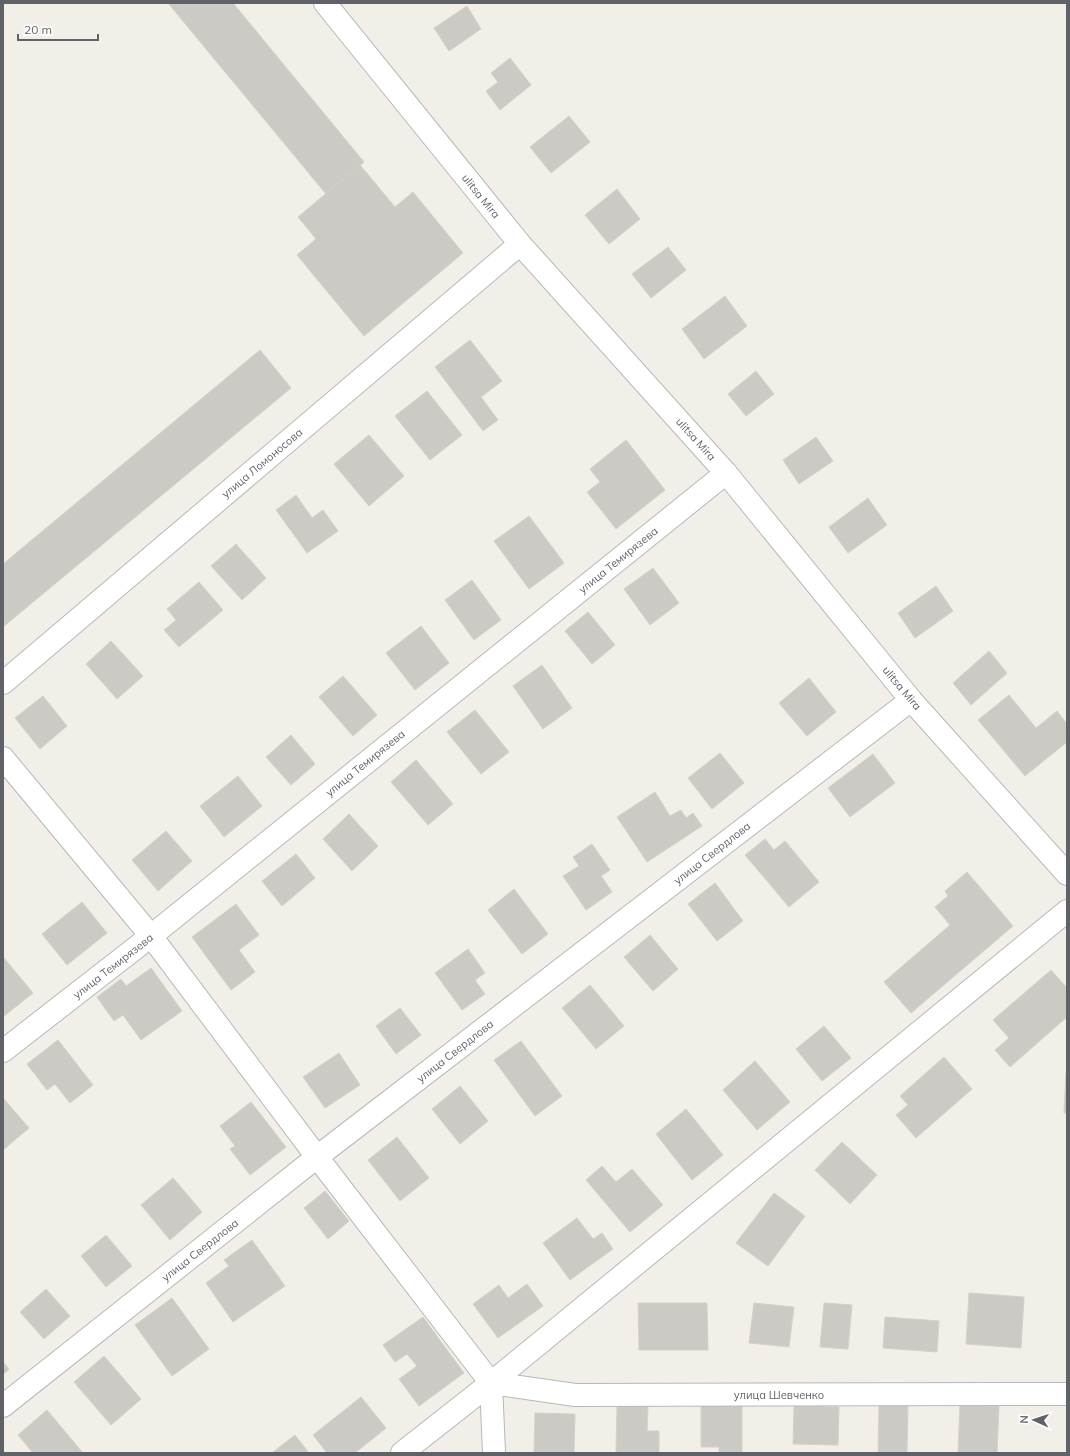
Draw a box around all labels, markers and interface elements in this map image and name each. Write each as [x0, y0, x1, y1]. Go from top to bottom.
scale bar [18, 16, 98, 42]
text: 20 m [24, 22, 52, 37]
street label: ulitsa Mira [459, 171, 503, 221]
street label: ulitsa Mira [673, 415, 719, 463]
street label: улица Ломоносова [219, 425, 305, 501]
street label: улица Темирязева [575, 524, 661, 596]
street label: ulitsa Mira [880, 663, 924, 713]
street label: улица Темирязева [322, 727, 408, 799]
street label: улица Свердлова [671, 819, 753, 887]
street label: улица Темирязева [70, 930, 156, 1002]
street label: улица Свердлова [414, 1017, 496, 1085]
street label: улица Свердлова [159, 1216, 241, 1284]
street label: улица Шевченко [734, 1388, 824, 1402]
north arrow [1014, 1400, 1054, 1440]
text: N [1017, 1415, 1031, 1424]

